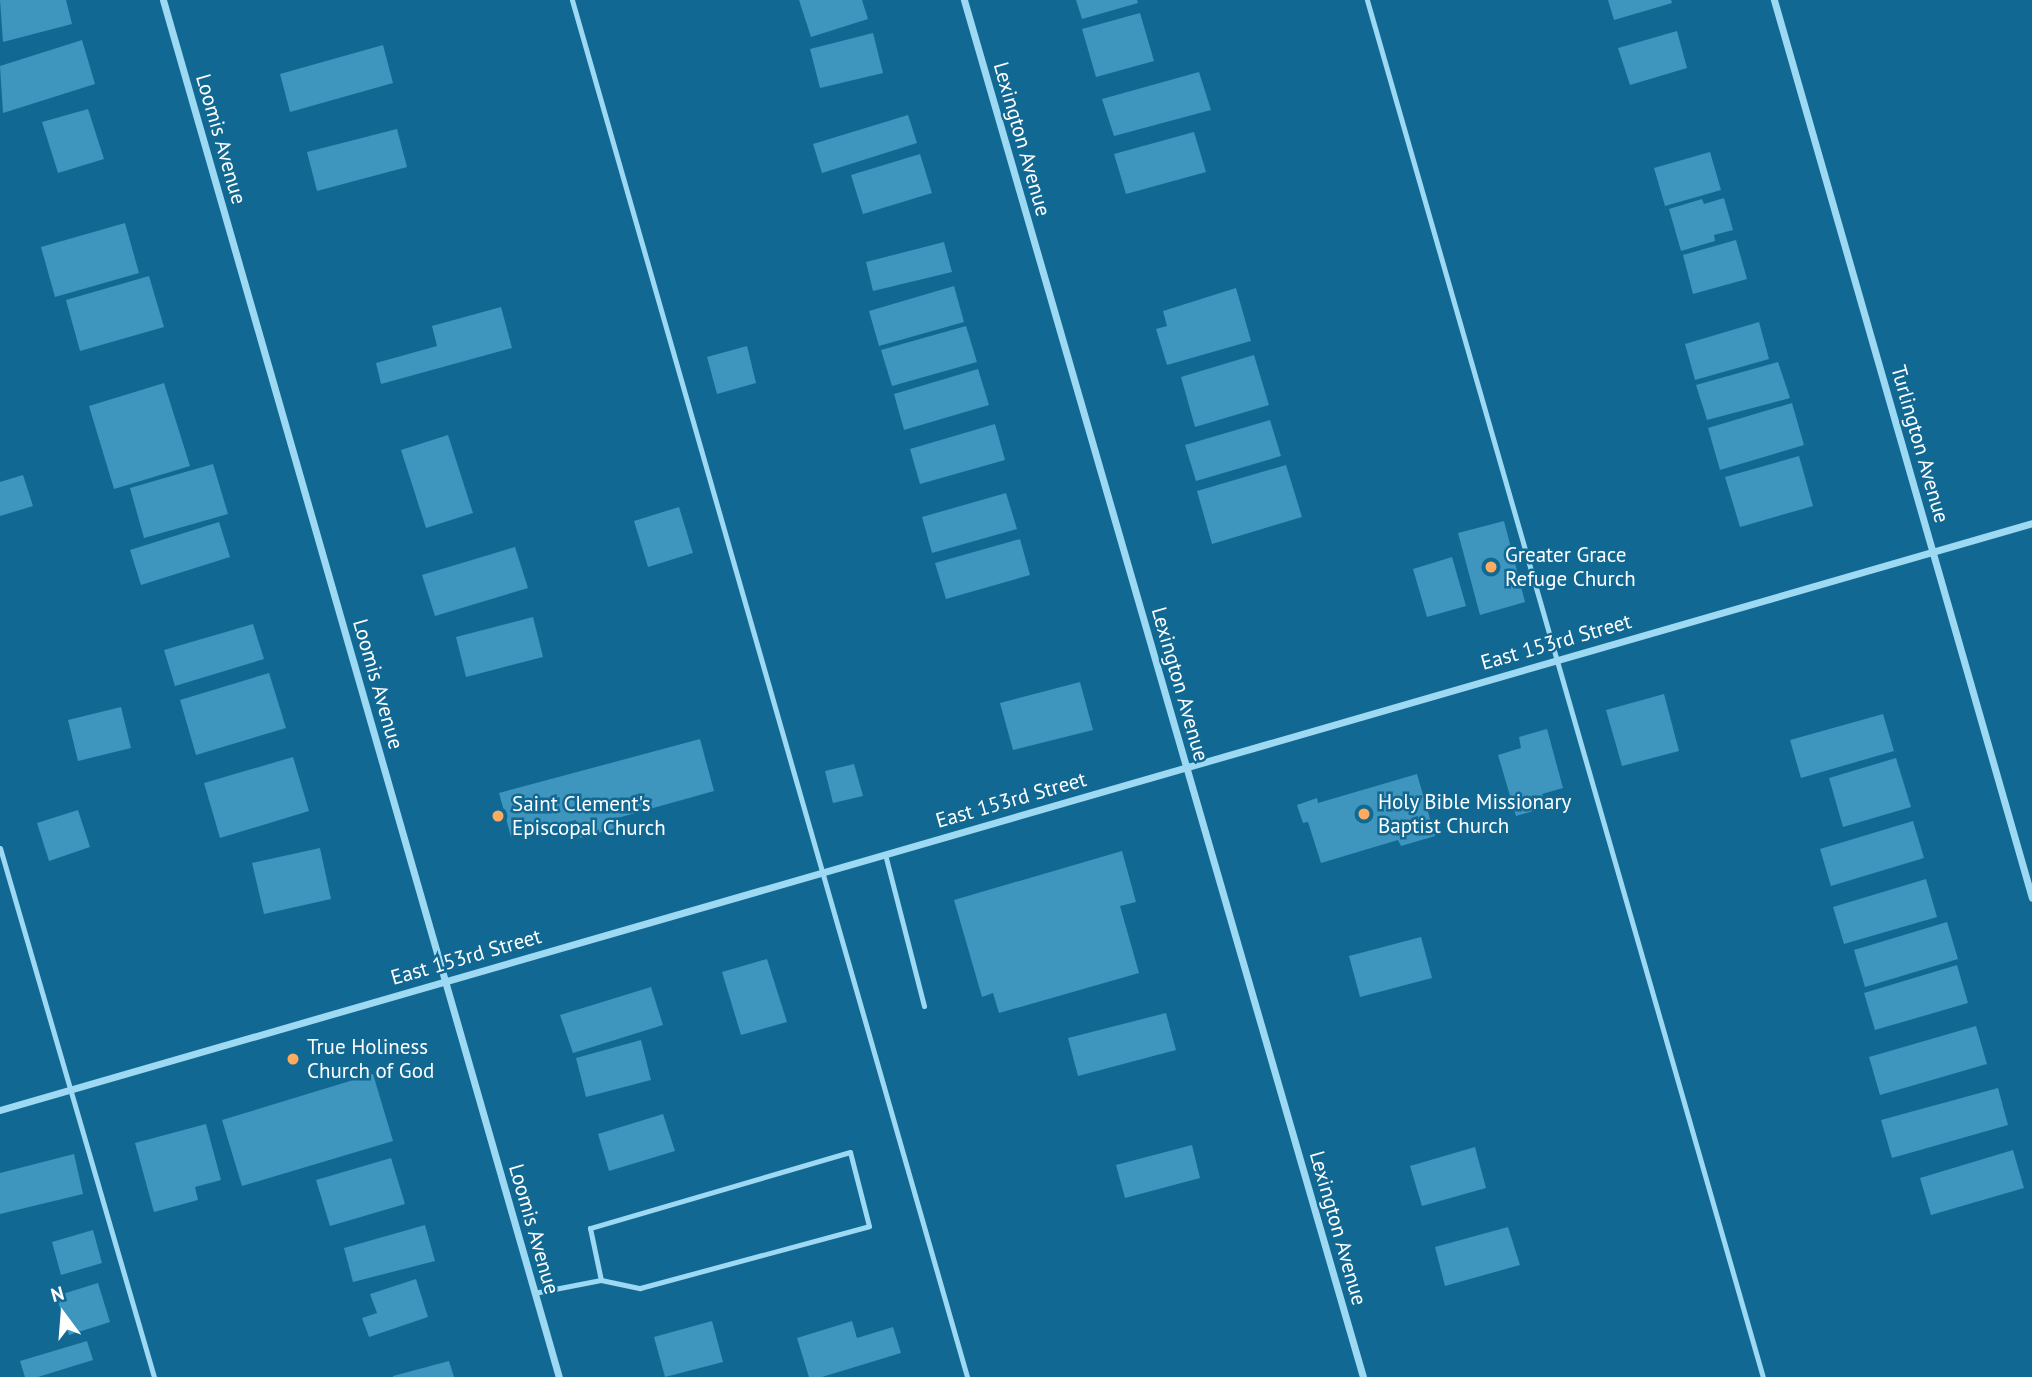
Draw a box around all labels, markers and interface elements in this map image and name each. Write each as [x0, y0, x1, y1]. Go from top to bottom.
street label: Lexington Avenue [988, 59, 1056, 219]
street label: Loomis Avenue [190, 71, 252, 207]
street label: Turlington Avenue [1885, 362, 1955, 526]
place label: Greater Grace Refuge Church [1505, 542, 1636, 592]
marker: Greater Grace Refuge Church [1483, 559, 1499, 575]
street label: Lexington Avenue [1146, 604, 1214, 764]
street label: East 153rd Street [1478, 608, 1634, 676]
street label: Loomis Avenue [347, 616, 409, 752]
street label: East 153rd Street [933, 766, 1089, 834]
place label: Holy Bible Missionary Baptist Church [1378, 789, 1572, 839]
place label: Saint Clement's Episcopal Church [512, 791, 666, 841]
marker: Holy Bible Missionary Baptist Church [1356, 806, 1372, 822]
marker: Saint Clement's Episcopal Church [490, 808, 506, 824]
street label: East 153rd Street [388, 923, 544, 991]
place label: True Holiness Church of God [307, 1034, 434, 1084]
marker: True Holiness Church of God [285, 1051, 301, 1067]
street label: Lexington Avenue [1304, 1148, 1372, 1308]
street label: Loomis Avenue [503, 1161, 565, 1297]
north arrow [28, 1279, 98, 1349]
text: N [48, 1281, 67, 1307]

